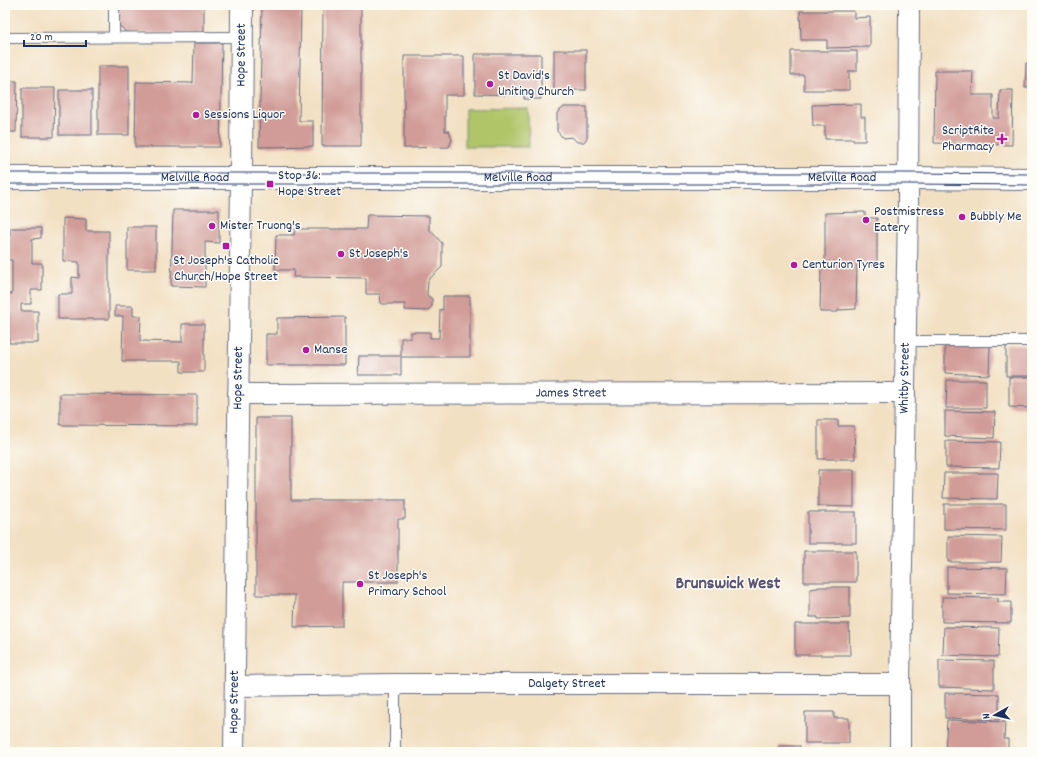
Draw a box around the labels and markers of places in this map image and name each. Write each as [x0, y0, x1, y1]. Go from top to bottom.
place label: St David's Uniting Church [498, 66, 574, 102]
marker: St David's Uniting Church [485, 79, 495, 89]
place label: Sessions Liquor [204, 105, 285, 125]
marker: Sessions Liquor [191, 110, 201, 120]
place label: ScriptRite Pharmacy [942, 121, 994, 157]
marker: ScriptRite Pharmacy [997, 134, 1007, 144]
place label: Stop 36: Hope Street [278, 166, 341, 202]
marker: Stop 36: Hope Street [265, 179, 275, 189]
place label: Postmistress Eatery [874, 202, 944, 238]
place label: Bubbly Me [970, 207, 1021, 227]
marker: Bubbly Me [957, 212, 967, 222]
marker: Postmistress Eatery [861, 215, 871, 225]
place label: Mister Truong's [220, 216, 301, 236]
marker: Mister Truong's [207, 221, 217, 231]
marker: St Joseph's Catholic Church/Hope Street [221, 241, 231, 251]
place label: St Joseph's [349, 244, 409, 264]
marker: St Joseph's [336, 249, 346, 259]
place label: St Joseph's Catholic Church/Hope Street [173, 251, 279, 287]
place label: Centurion Tyres [802, 255, 885, 275]
marker: Centurion Tyres [789, 260, 799, 270]
place label: Manse [314, 340, 347, 360]
marker: Manse [301, 345, 311, 355]
place label: St Joseph's Primary School [368, 566, 447, 602]
marker: St Joseph's Primary School [355, 579, 365, 589]

